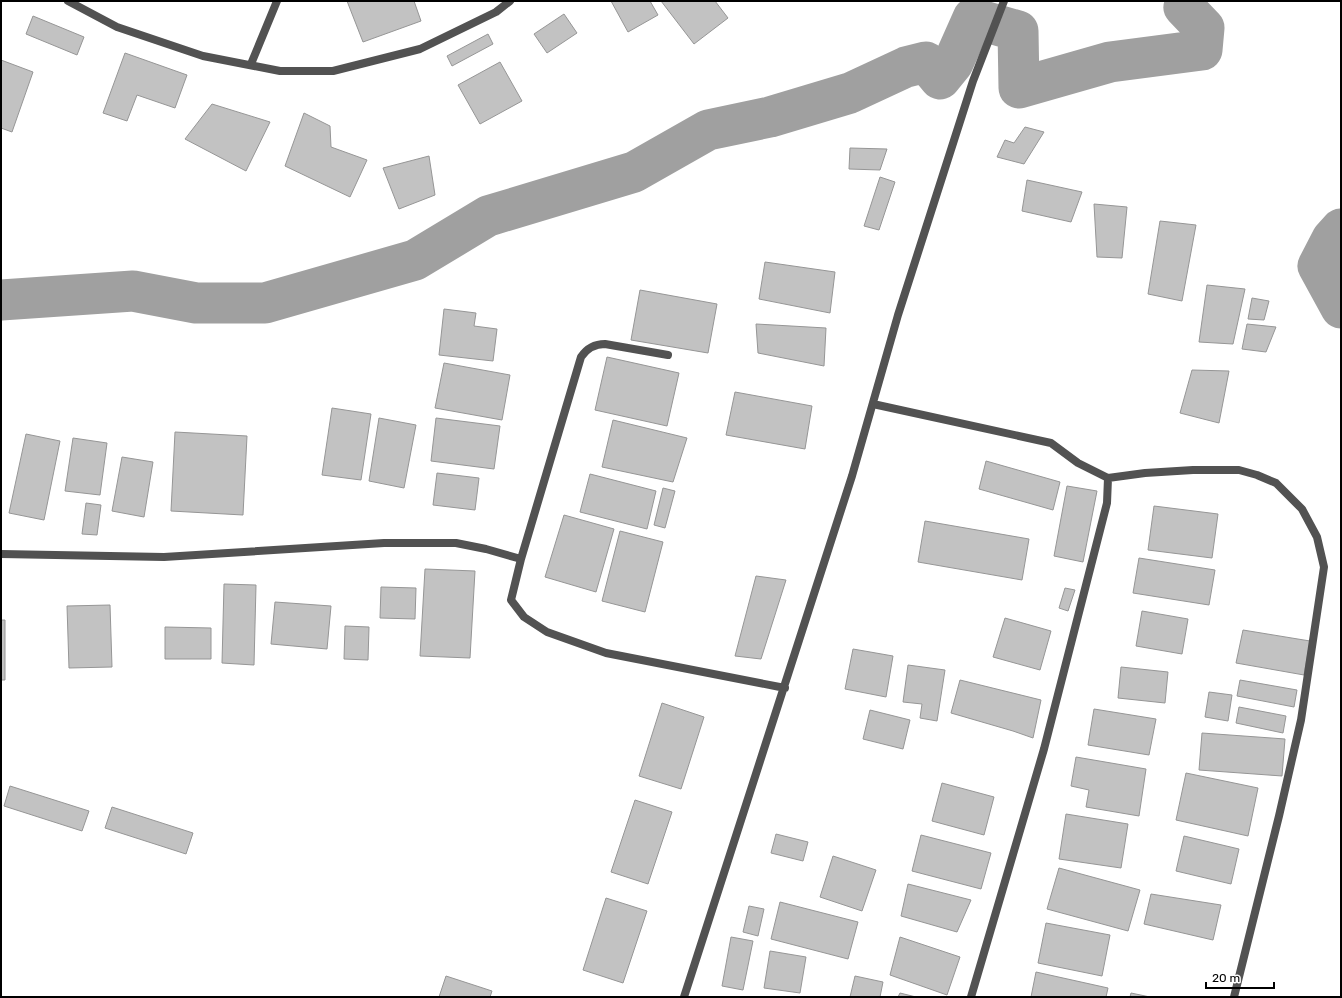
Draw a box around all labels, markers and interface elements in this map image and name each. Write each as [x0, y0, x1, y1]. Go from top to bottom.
scale bar [1206, 964, 1274, 990]
text: 20 m [1212, 971, 1240, 985]

